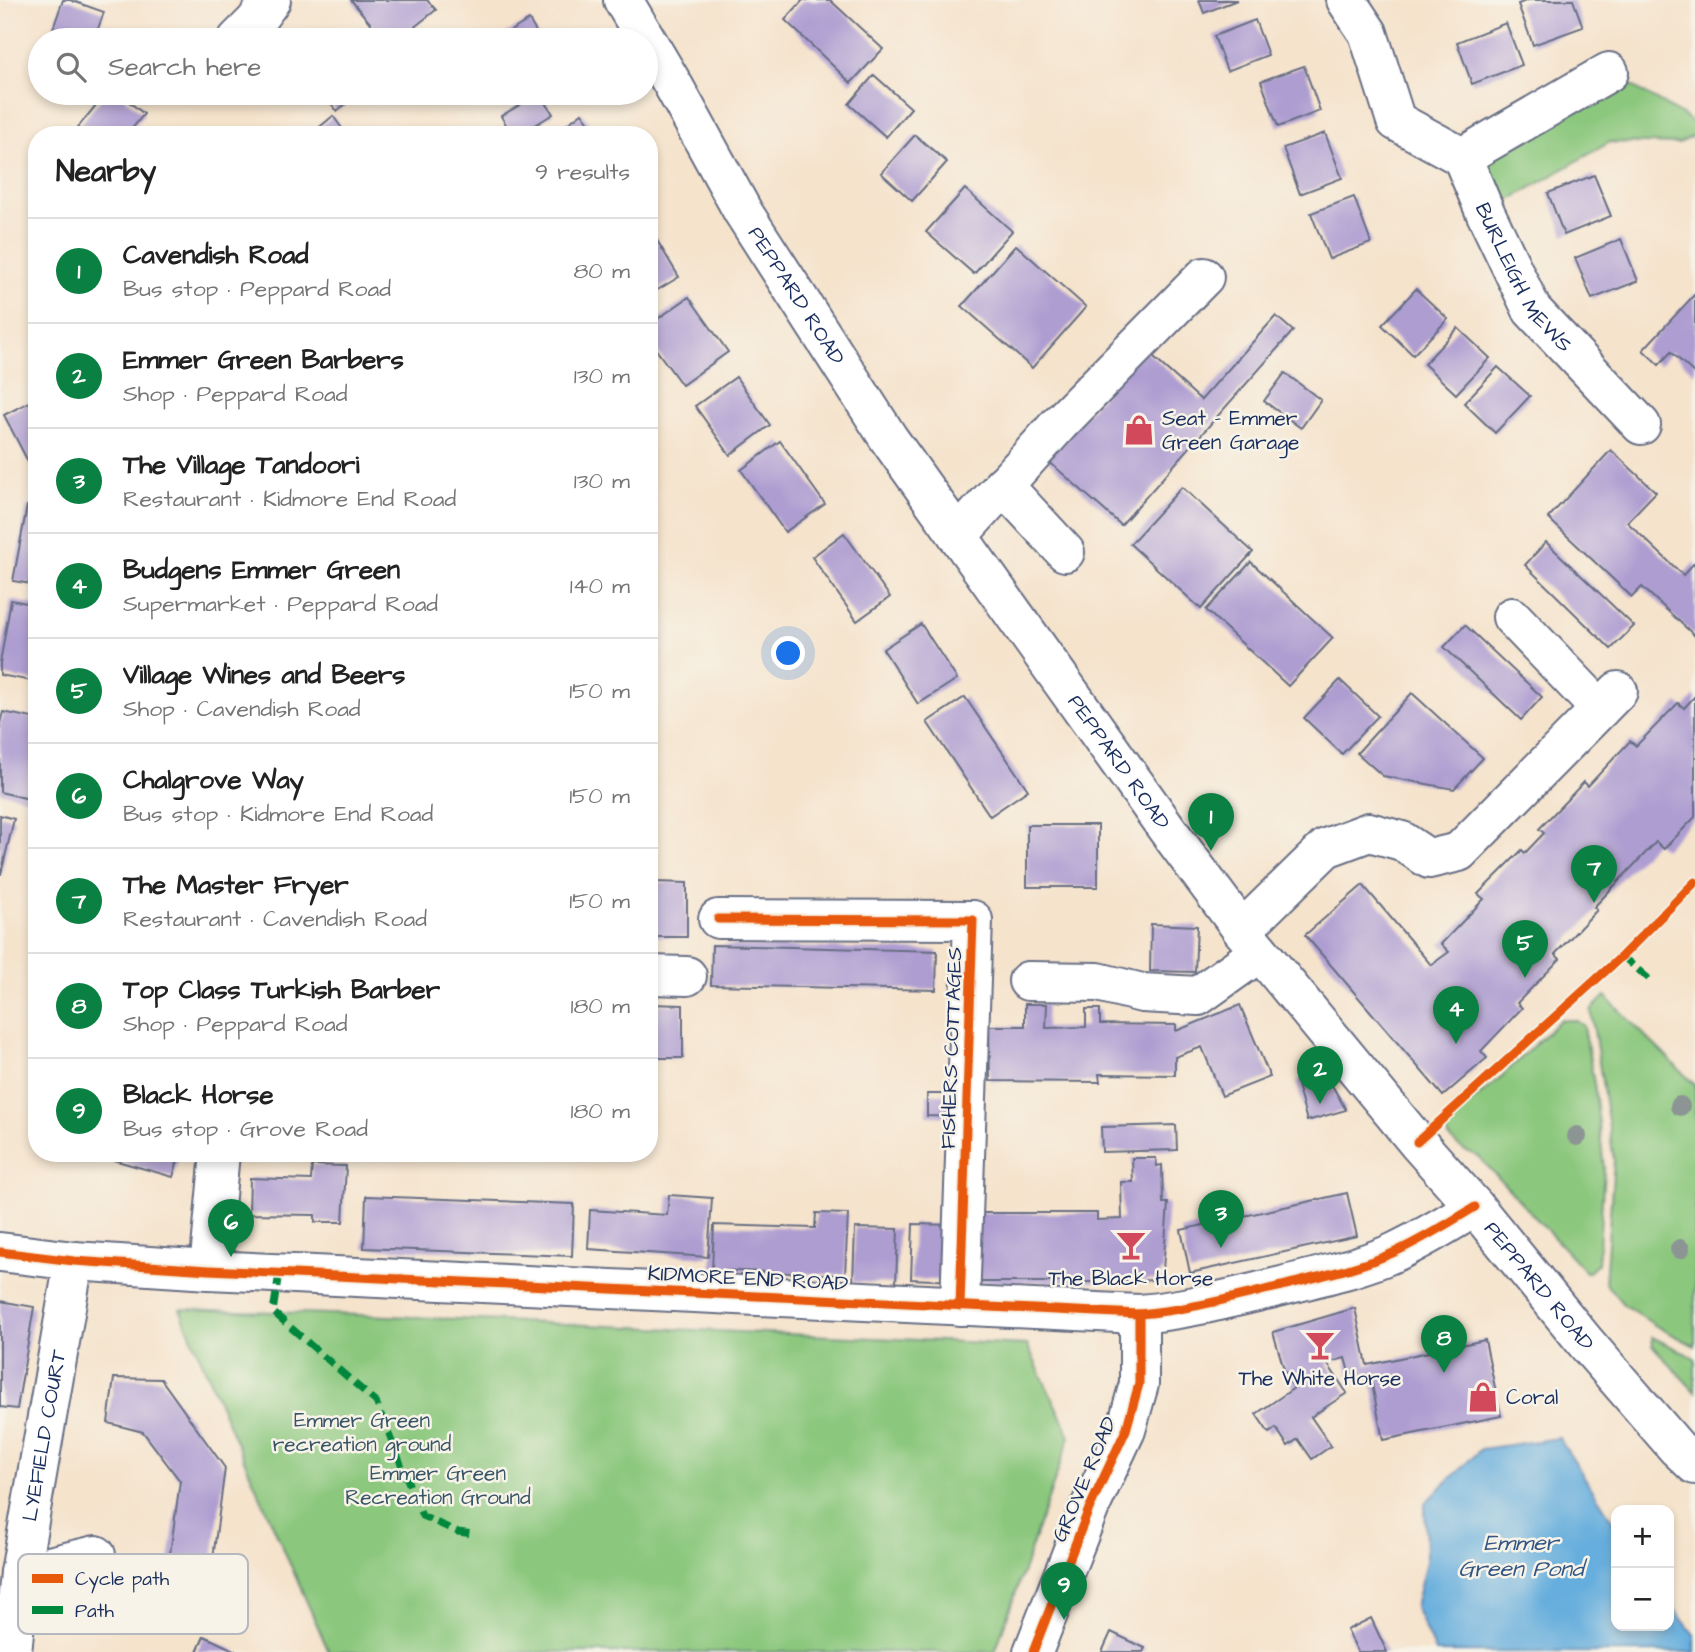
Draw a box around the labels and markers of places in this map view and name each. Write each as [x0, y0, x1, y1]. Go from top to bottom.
place label: Seat - Emmer Green Garage [1162, 404, 1299, 459]
shop icon: Seat - Emmer Green Garage [1122, 413, 1156, 447]
pin: 1 [1188, 793, 1234, 851]
pin: 7 [1571, 845, 1617, 903]
pin: 5 [1502, 920, 1548, 978]
pin: 4 [1433, 986, 1479, 1044]
pin: 2 [1297, 1046, 1343, 1104]
pin: 3 [1198, 1190, 1244, 1248]
pin: 6 [208, 1199, 254, 1257]
bar icon: The Black Horse [1114, 1228, 1148, 1262]
place label: The Black Horse [1049, 1264, 1213, 1293]
pin: 8 [1421, 1315, 1467, 1373]
bar icon: The White Horse [1303, 1328, 1337, 1362]
place label: The White Horse [1239, 1364, 1401, 1393]
shop icon: Coral [1466, 1380, 1500, 1414]
place label: Coral [1506, 1383, 1558, 1412]
pin: 9 [1041, 1562, 1087, 1620]

